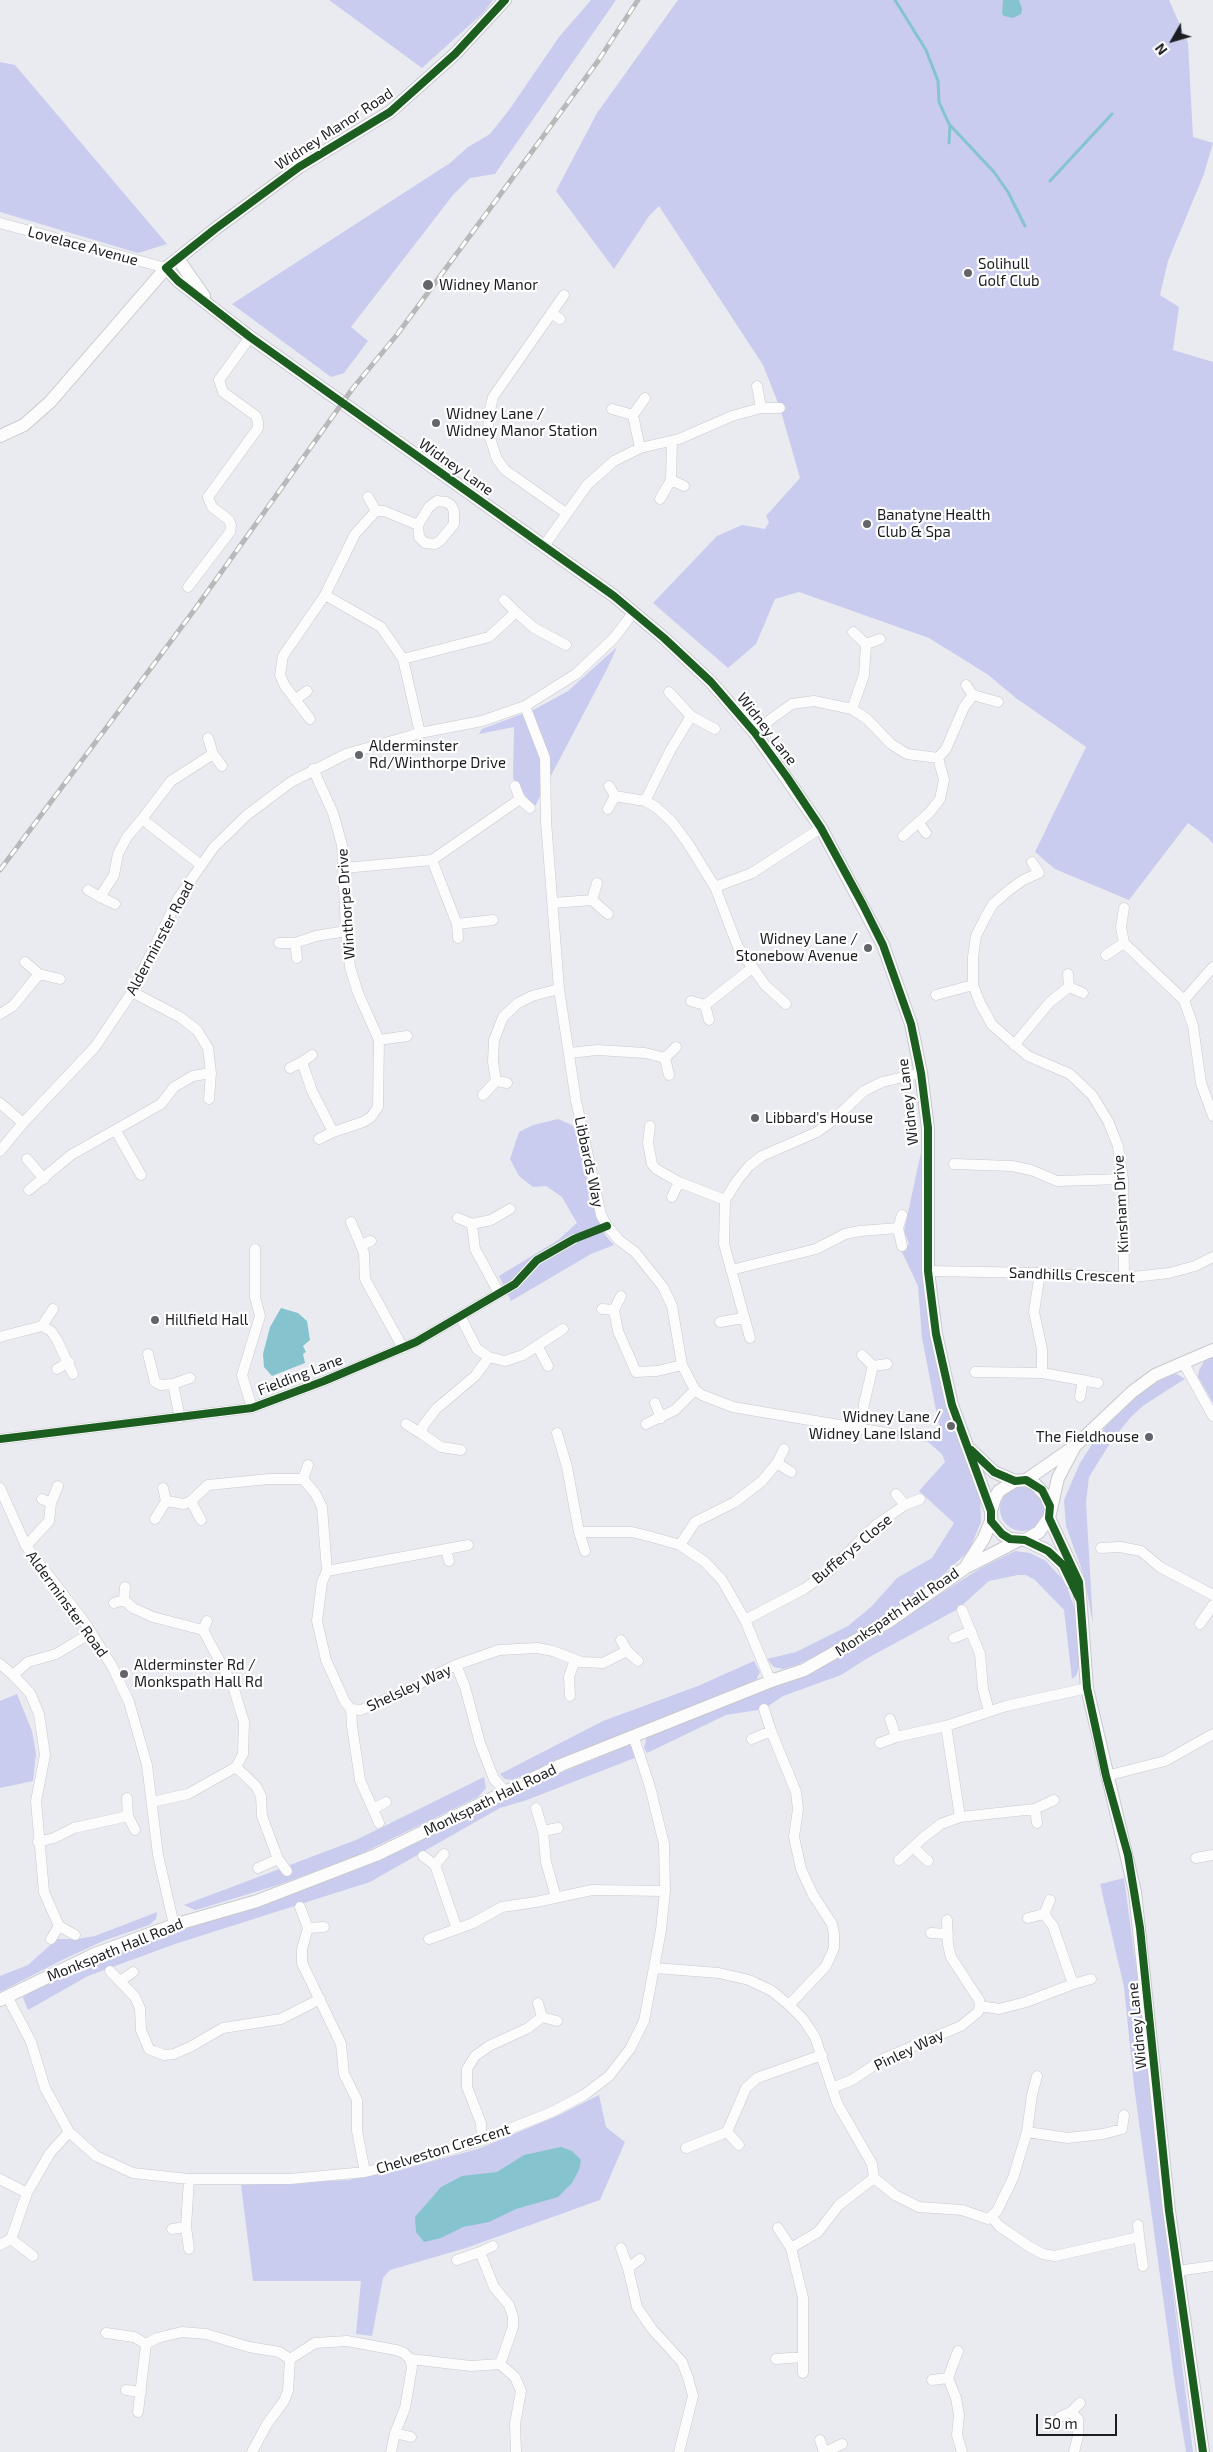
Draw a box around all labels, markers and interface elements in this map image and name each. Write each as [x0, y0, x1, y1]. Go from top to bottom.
north arrow [1148, 15, 1198, 65]
text: N [1151, 40, 1171, 59]
street label: Widney Manor Road [272, 84, 396, 174]
street label: Lovelace Avenue [26, 223, 140, 269]
place label: Solihull Golf Club [978, 255, 1039, 290]
marker: Solihull Golf Club [962, 267, 974, 279]
place label: Widney Manor [439, 276, 538, 294]
marker: Widney Manor [421, 278, 435, 292]
place label: Widney Lane / Widney Manor Station [446, 405, 597, 440]
marker: Widney Lane / Widney Manor Station [430, 417, 442, 429]
street label: Widney Lane [415, 435, 497, 499]
place label: Banatyne Health Club & Spa [877, 506, 990, 541]
marker: Banatyne Health Club & Spa [861, 518, 873, 530]
street label: Widney Lane [733, 689, 801, 769]
place label: Alderminster Rd/Winthorpe Drive [369, 737, 506, 772]
marker: Alderminster Rd/Winthorpe Drive [353, 749, 365, 761]
street label: Winthorpe Drive [333, 848, 359, 960]
street label: Alderminster Road [122, 878, 198, 998]
place label: Widney Lane / Stonebow Avenue [736, 930, 858, 965]
marker: Widney Lane / Stonebow Avenue [862, 942, 874, 954]
street label: Widney Lane [894, 1058, 922, 1146]
place label: Libbard's House [765, 1109, 873, 1127]
marker: Libbard's House [749, 1112, 761, 1124]
street label: Libbards Way [571, 1115, 607, 1209]
street label: Kinsham Drive [1109, 1155, 1133, 1253]
street label: Sandhills Crescent [1009, 1264, 1135, 1286]
place label: Hillfield Hall [165, 1311, 248, 1329]
marker: Hillfield Hall [149, 1314, 161, 1326]
street label: Fielding Lane [255, 1351, 345, 1399]
place label: Widney Lane / Widney Lane Island [809, 1408, 941, 1443]
marker: Widney Lane / Widney Lane Island [945, 1420, 957, 1432]
place label: The Fieldhouse [1036, 1428, 1139, 1446]
marker: The Fieldhouse [1143, 1431, 1155, 1443]
street label: Bufferys Close [808, 1510, 896, 1588]
street label: Alderminster Road [22, 1547, 112, 1661]
street label: Monkspath Hall Road [832, 1564, 962, 1660]
place label: Alderminster Rd / Monkspath Hall Rd [134, 1656, 263, 1691]
street label: Shelsley Way [364, 1661, 454, 1715]
marker: Alderminster Rd / Monkspath Hall Rd [118, 1668, 130, 1680]
street label: Monkspath Hall Road [421, 1760, 559, 1840]
street label: Monkspath Hall Road [44, 1914, 186, 1986]
street label: Widney Lane [1123, 1982, 1151, 2070]
street label: Pinley Way [871, 2025, 947, 2075]
street label: Chelveston Crescent [374, 2120, 512, 2178]
scale bar [1038, 2404, 1119, 2436]
text: 50 m [1044, 2414, 1078, 2432]

